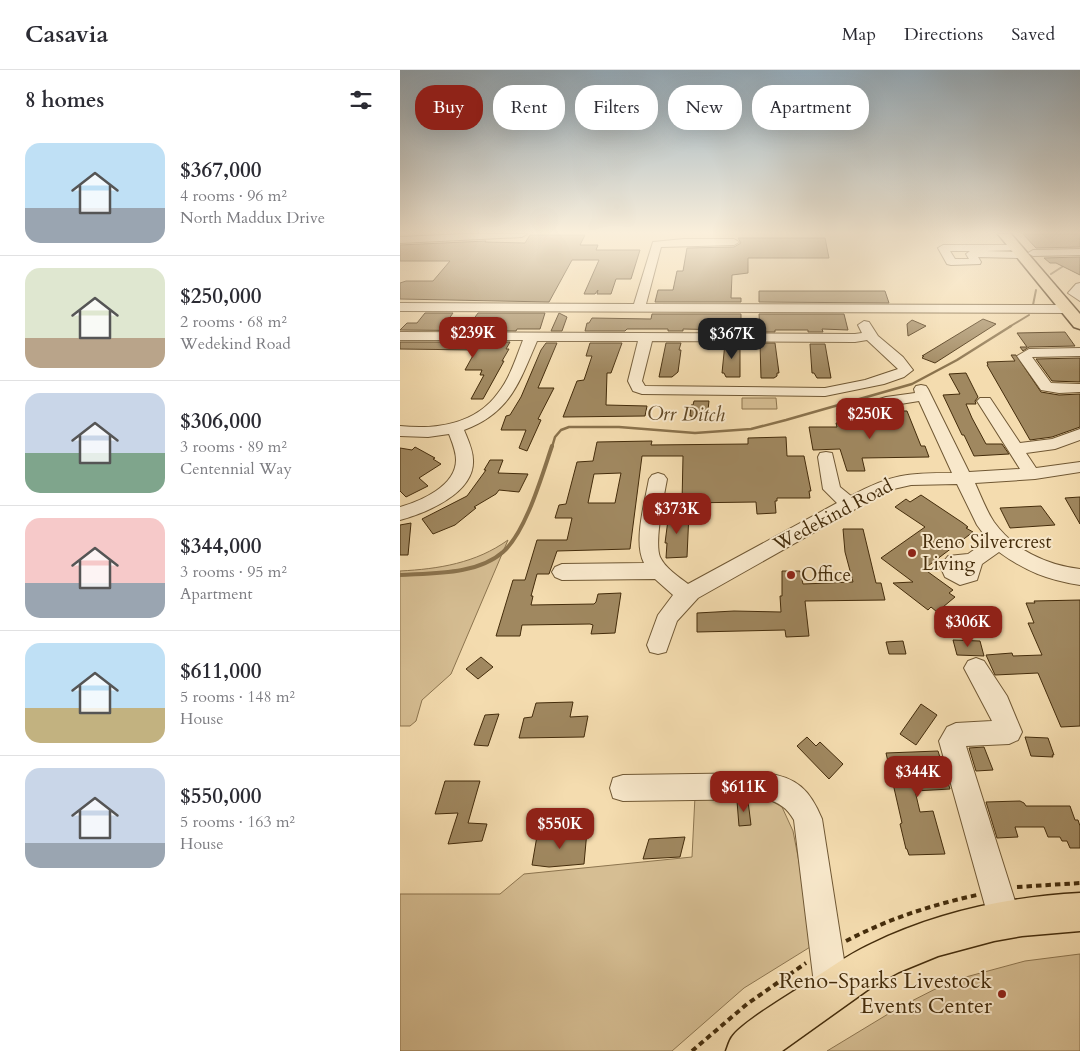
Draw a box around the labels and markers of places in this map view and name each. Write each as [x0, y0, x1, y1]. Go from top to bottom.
pin: $239K [438, 316, 508, 359]
pin: $367K [697, 318, 767, 360]
pin: $250K [835, 398, 905, 440]
pin: $373K [642, 492, 712, 535]
place label: Reno Silvercrest Living [922, 529, 1051, 577]
marker: Reno Silvercrest Living [906, 547, 918, 559]
place label: Office [801, 562, 851, 588]
marker: Office [785, 569, 797, 581]
pin: $306K [933, 606, 1003, 648]
pin: $344K [883, 756, 953, 798]
pin: $611K [709, 770, 779, 813]
pin: $550K [525, 808, 595, 850]
place label: Reno-Sparks Livestock Events Center [779, 966, 993, 1021]
marker: Reno-Sparks Livestock Events Center [996, 988, 1008, 1000]

